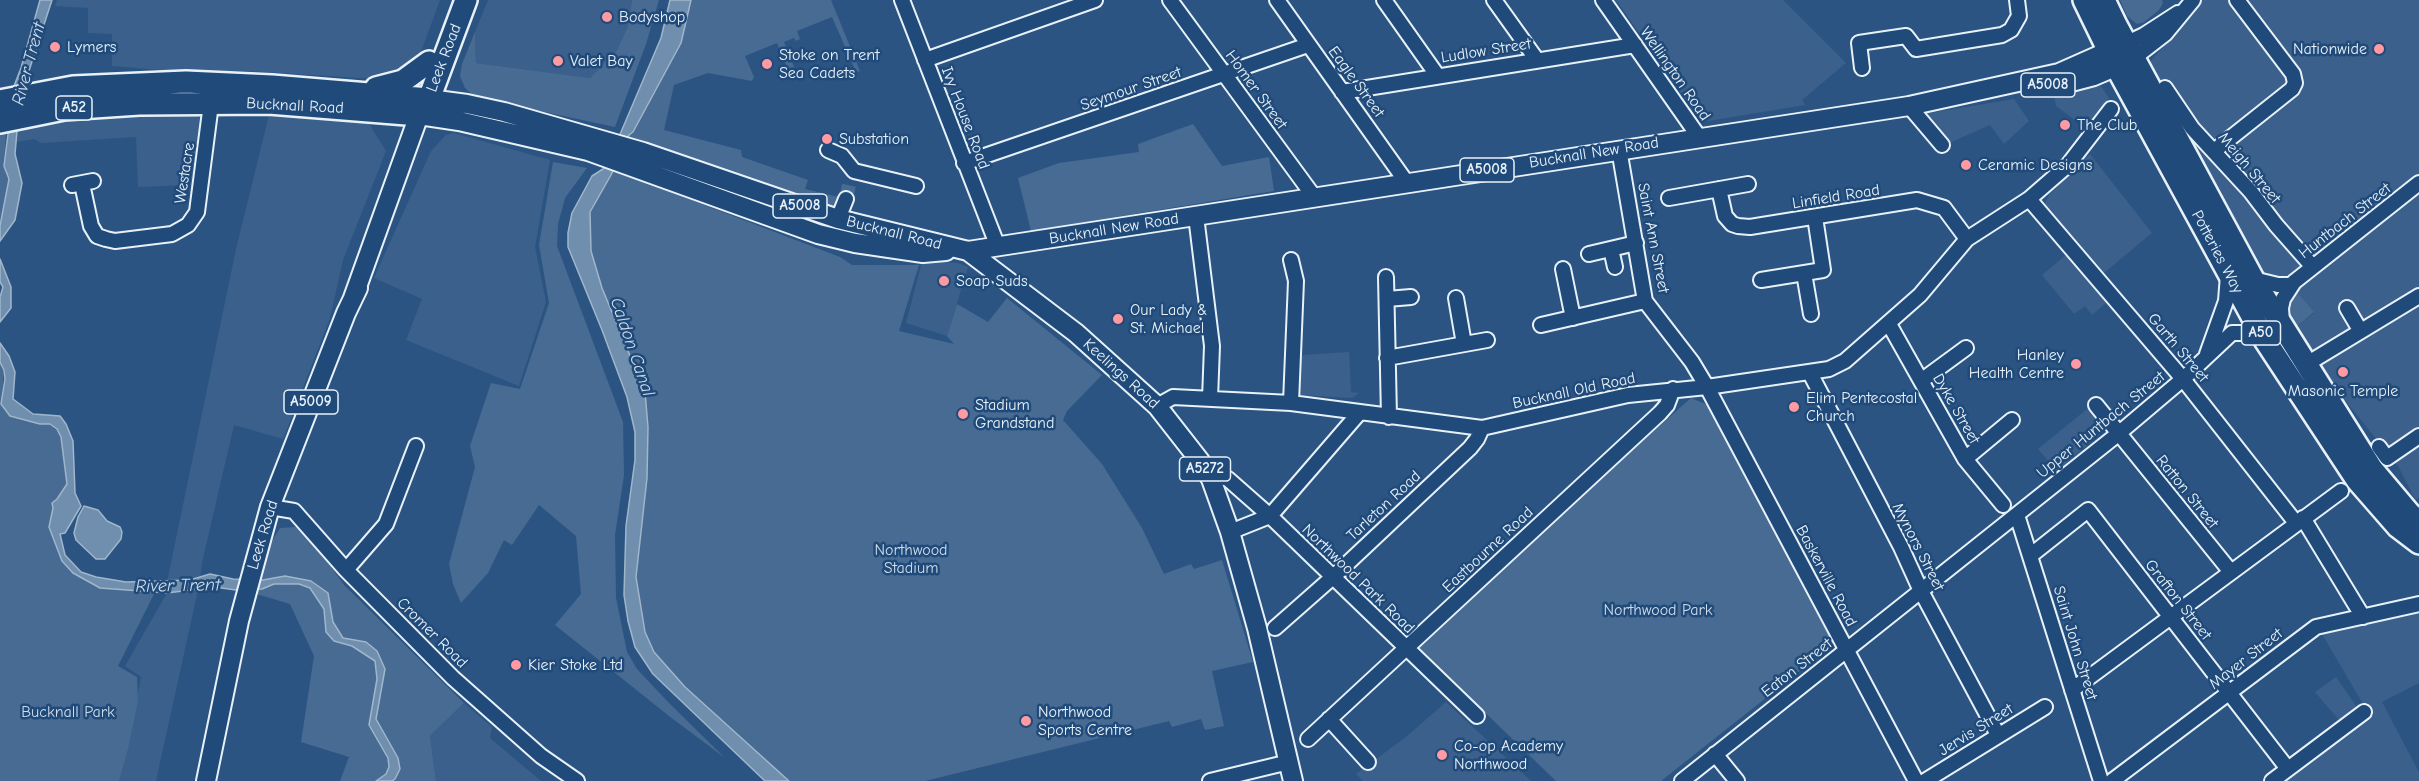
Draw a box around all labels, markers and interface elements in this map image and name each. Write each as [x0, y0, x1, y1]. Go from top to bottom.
place label: Bodyshop [619, 7, 685, 27]
marker: Bodyshop [600, 10, 614, 24]
water label: River Trent [8, 20, 50, 108]
street label: Leek Road [422, 21, 466, 95]
street label: Wellington Road [1636, 23, 1714, 125]
street label: Ludlow Street [1439, 34, 1533, 68]
place label: Lymers [67, 37, 116, 57]
place label: Nationwide [2293, 39, 2367, 59]
marker: Lymers [48, 40, 62, 54]
marker: Nationwide [2372, 42, 2386, 56]
street label: Eagle Street [1324, 43, 1388, 121]
place label: Stoke on Trent Sea Cadets [779, 45, 880, 83]
street label: Homer Street [1221, 47, 1291, 133]
place label: Valet Bay [570, 51, 633, 71]
marker: Valet Bay [551, 54, 565, 68]
marker: Stoke on Trent Sea Cadets [760, 57, 774, 71]
street label: Seymour Street [1078, 63, 1184, 115]
street label: Ivy House Road [937, 64, 993, 172]
road number: A5008 [2021, 73, 2075, 97]
street label: Bucknall Road [246, 94, 344, 118]
road number: A52 [56, 96, 92, 120]
place label: The Club [2077, 115, 2137, 135]
marker: The Club [2058, 118, 2072, 132]
street label: Meigh Street [2214, 128, 2284, 208]
place label: Substation [839, 129, 909, 149]
marker: Substation [820, 132, 834, 146]
street label: Bucknall New Road [1528, 133, 1660, 173]
street label: Westacre [171, 141, 199, 205]
place label: Ceramic Designs [1978, 155, 2092, 175]
road number: A5008 [1460, 158, 1514, 182]
marker: Ceramic Designs [1959, 158, 1973, 172]
street label: Huntbach Street [2295, 179, 2395, 263]
street label: Saint Ann Street [1633, 181, 1673, 295]
street label: Linfield Road [1791, 181, 1881, 213]
road number: A5008 [773, 194, 827, 218]
street label: Potteries Way [2187, 207, 2247, 297]
street label: Bucknall New Road [1048, 209, 1180, 249]
street label: Bucknall Road [844, 212, 944, 254]
place label: Soap Suds [956, 271, 1028, 291]
marker: Soap Suds [937, 274, 951, 288]
water label: Caldon Canal [605, 295, 659, 399]
place label: Our Lady & St. Michael [1130, 300, 1207, 338]
street label: Garth Street [2143, 309, 2213, 387]
marker: Our Lady & St. Michael [1111, 312, 1125, 326]
road number: A50 [2242, 321, 2280, 345]
street label: Keelings Road [1079, 335, 1163, 413]
place label: Hanley Health Centre [1969, 345, 2064, 383]
marker: Hanley Health Centre [2069, 357, 2083, 371]
marker: Masonic Temple [2336, 365, 2350, 379]
street label: Upper Huntbach Street [2033, 367, 2169, 483]
street label: Bucknall Old Road [1511, 369, 1637, 413]
street label: Dyke Street [1928, 370, 1984, 448]
place label: Masonic Temple [2288, 381, 2398, 401]
place label: Elim Pentecostal Church [1806, 388, 1917, 426]
road number: A5009 [284, 390, 338, 414]
place label: Stadium Grandstand [975, 395, 1054, 433]
marker: Elim Pentecostal Church [1787, 400, 1801, 414]
marker: Stadium Grandstand [956, 407, 970, 421]
street label: Ratton Street [2152, 451, 2222, 533]
road number: A5272 [1180, 457, 1230, 481]
street label: Tarleton Road [1343, 467, 1425, 545]
street label: Leek Road [243, 498, 283, 572]
street label: Mynors Street [1888, 500, 1948, 594]
street label: Eastbourne Road [1439, 503, 1537, 597]
street label: Northwood Park Road [1298, 520, 1418, 638]
street label: Baskerville Road [1791, 522, 1861, 630]
park label: Northwood Stadium [874, 540, 948, 578]
street label: Grafton Street [2141, 556, 2215, 644]
water label: River Trent [135, 574, 221, 598]
street label: Saint John Street [2049, 584, 2101, 702]
street label: Cromer Road [393, 594, 471, 672]
park label: Northwood Park [1603, 600, 1713, 620]
street label: Mayer Street [2205, 624, 2287, 694]
street label: Eaton Street [1758, 634, 1836, 702]
place label: Kier Stoke Ltd [528, 655, 623, 675]
marker: Kier Stoke Ltd [509, 658, 523, 672]
street label: Jervis Street [1935, 700, 2017, 760]
park label: Bucknall Park [21, 702, 115, 722]
place label: Northwood Sports Centre [1038, 702, 1132, 740]
marker: Northwood Sports Centre [1019, 714, 1033, 728]
place label: Co-op Academy Northwood [1454, 736, 1563, 774]
marker: Co-op Academy Northwood [1435, 748, 1449, 762]

